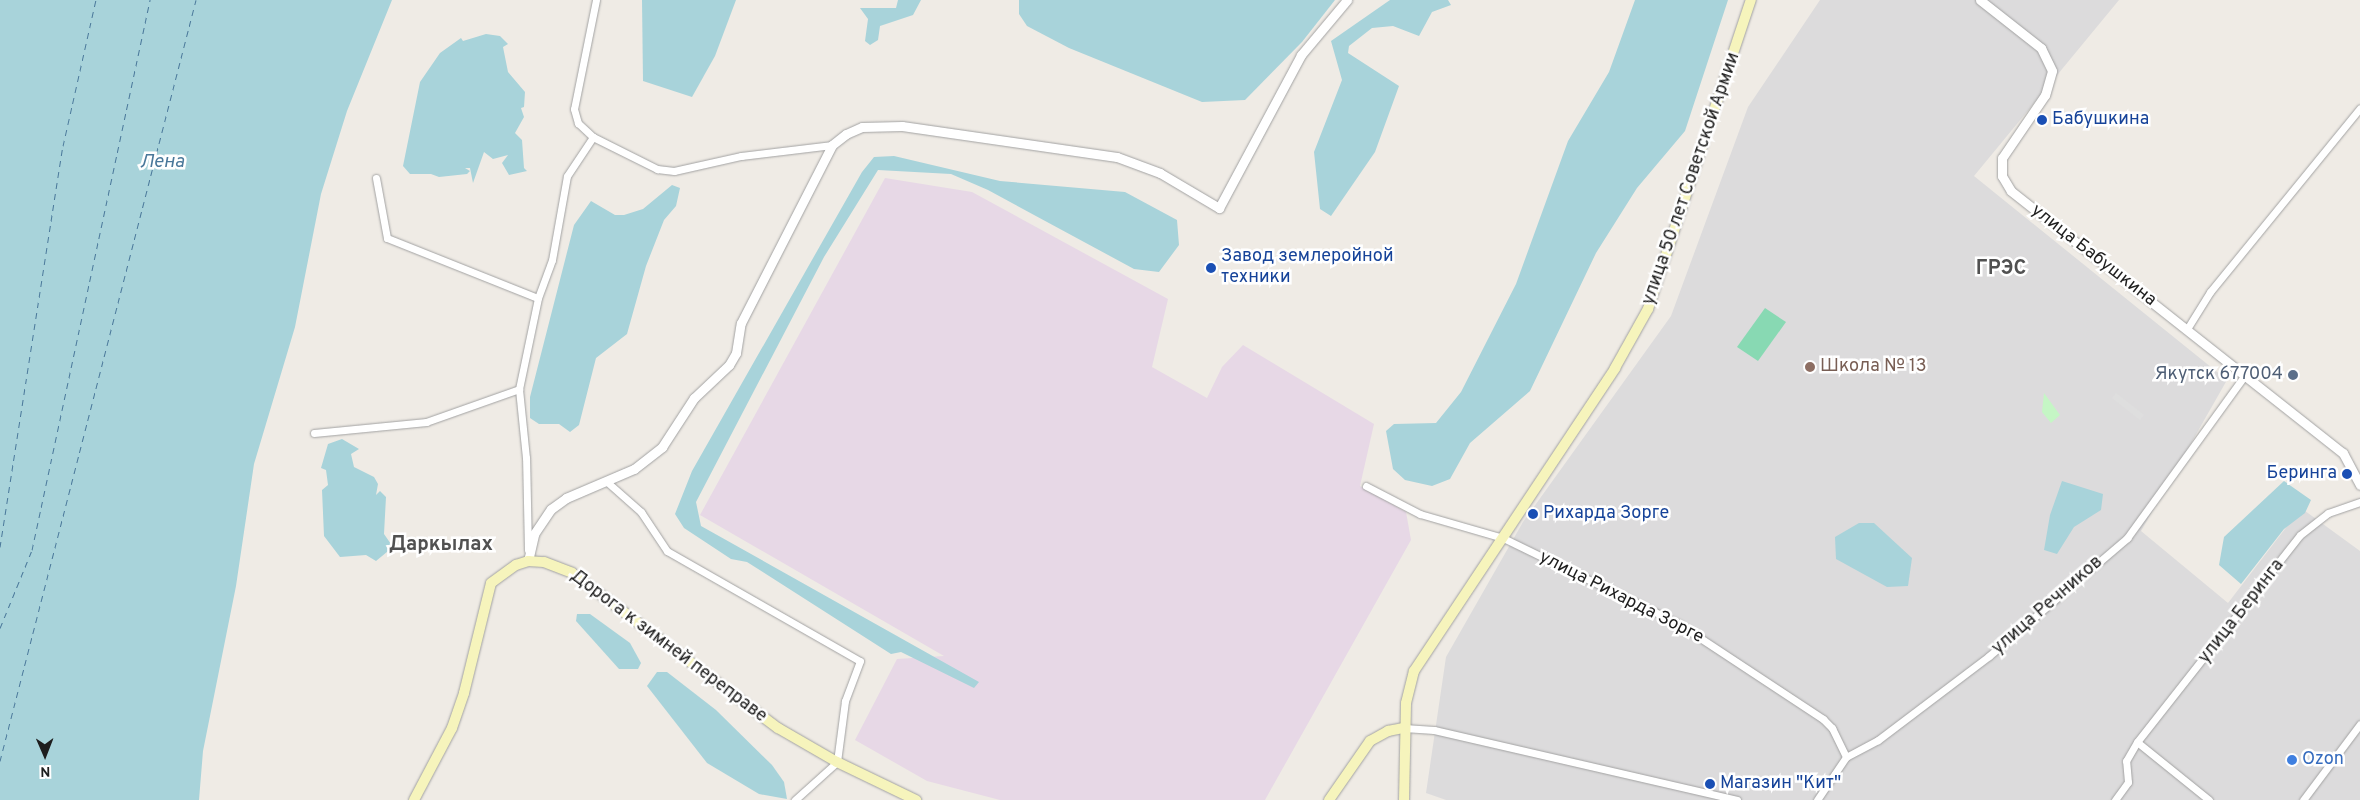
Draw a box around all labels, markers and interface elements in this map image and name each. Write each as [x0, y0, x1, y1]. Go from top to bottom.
street label: улица 50 лет Советской Армии [1638, 50, 1746, 308]
place label: Бабушкина [2052, 109, 2149, 131]
marker: Бабушкина [2036, 114, 2048, 126]
water label: Лена [140, 152, 184, 174]
street label: улица Бабушкина [2026, 200, 2160, 312]
place label: Завод землеройной техники [1221, 247, 1394, 290]
district label: ГРЭС [1976, 257, 2026, 281]
marker: Завод землеройной техники [1205, 262, 1217, 274]
place label: Школа № 13 [1820, 356, 1927, 378]
marker: Школа № 13 [1804, 361, 1816, 373]
place label: Якутск 677004 [2155, 364, 2283, 386]
marker: Якутск 677004 [2287, 369, 2299, 381]
place label: Беринга [2266, 463, 2337, 485]
marker: Беринга [2341, 468, 2353, 480]
place label: Рихарда Зорге [1543, 503, 1669, 525]
marker: Рихарда Зорге [1527, 508, 1539, 520]
district label: Даркылах [389, 533, 493, 557]
street label: улица Рихарда Зорге [1535, 547, 1707, 649]
street label: улица Речников [1988, 552, 2108, 660]
street label: улица Беринга [2195, 555, 2289, 669]
street label: Дорога к зимней переправе [565, 566, 771, 728]
north arrow [20, 730, 70, 780]
place label: Ozon [2302, 749, 2344, 771]
marker: Ozon [2286, 754, 2298, 766]
text: N [40, 762, 50, 779]
place label: Магазин "Кит" [1720, 773, 1841, 795]
marker: Магазин "Кит" [1704, 778, 1716, 790]

